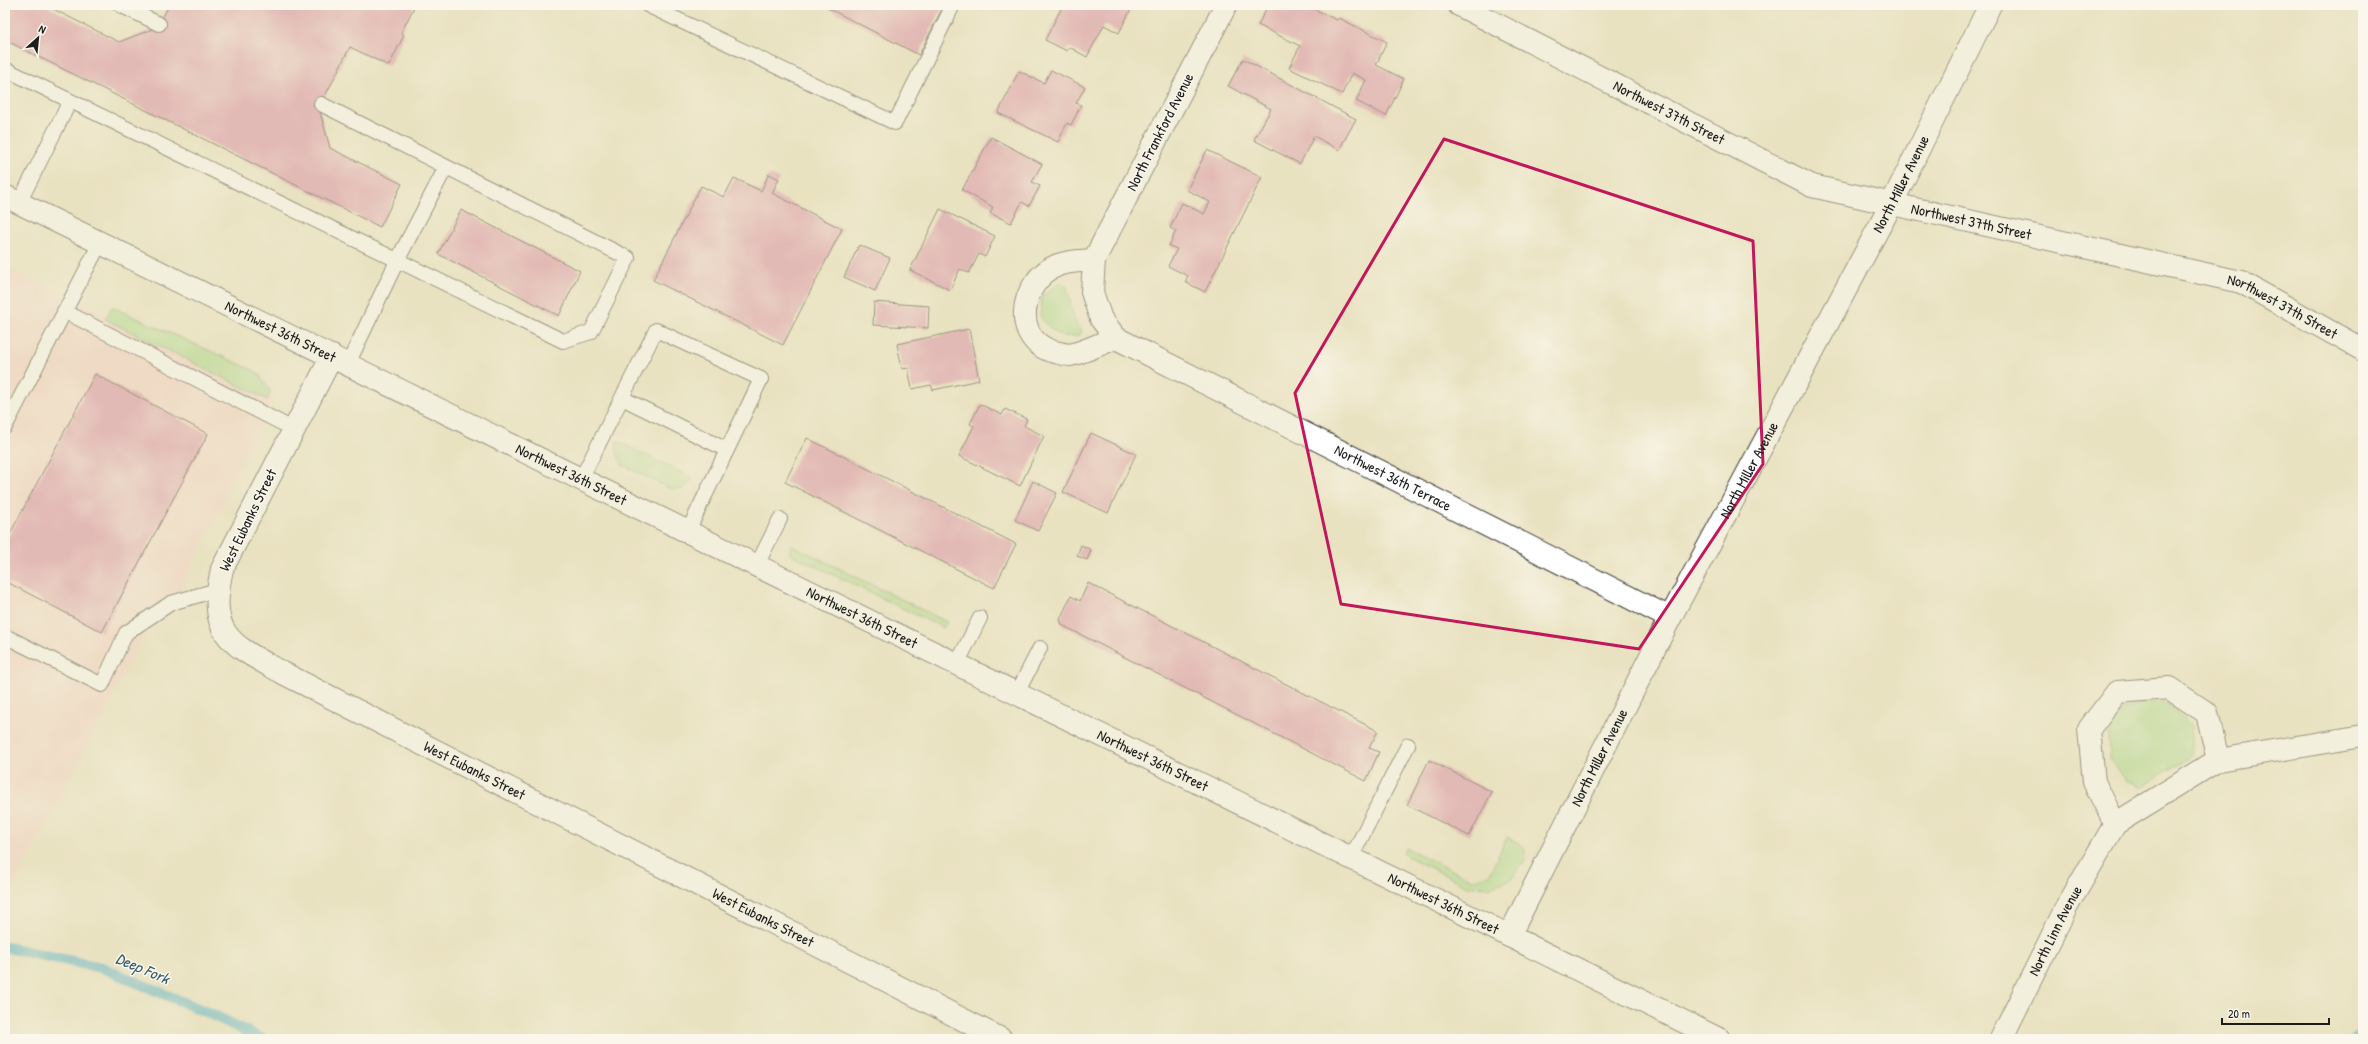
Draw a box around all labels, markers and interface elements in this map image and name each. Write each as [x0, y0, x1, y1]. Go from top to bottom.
north arrow [18, 18, 58, 58]
text: N [37, 22, 48, 37]
street label: North Frankford Avenue [1121, 69, 1198, 194]
street label: Northwest 37th Street [1610, 75, 1729, 150]
street label: North Miller Avenue [1867, 131, 1934, 236]
street label: Northwest 37th Street [1909, 198, 2034, 245]
street label: Northwest 37th Street [2225, 268, 2342, 344]
street label: Northwest 36th Street [222, 295, 341, 368]
street label: North Miller Avenue [1714, 418, 1783, 522]
street label: Northwest 36th Street [512, 438, 631, 511]
street label: Northwest 36th Terrace [1331, 439, 1455, 516]
street label: West Eubanks Street [214, 464, 282, 574]
street label: Northwest 36th Street [803, 581, 922, 654]
street label: North Miller Avenue [1565, 705, 1632, 810]
street label: Northwest 36th Street [1094, 724, 1213, 797]
street label: West Eubanks Street [420, 735, 530, 805]
street label: Northwest 36th Street [1385, 867, 1503, 940]
street label: North Linn Avenue [2023, 882, 2087, 979]
street label: West Eubanks Street [709, 883, 819, 952]
water label: Deep Fork [113, 947, 174, 990]
scale bar [2222, 1000, 2329, 1026]
text: 20 m [2228, 1005, 2250, 1022]

